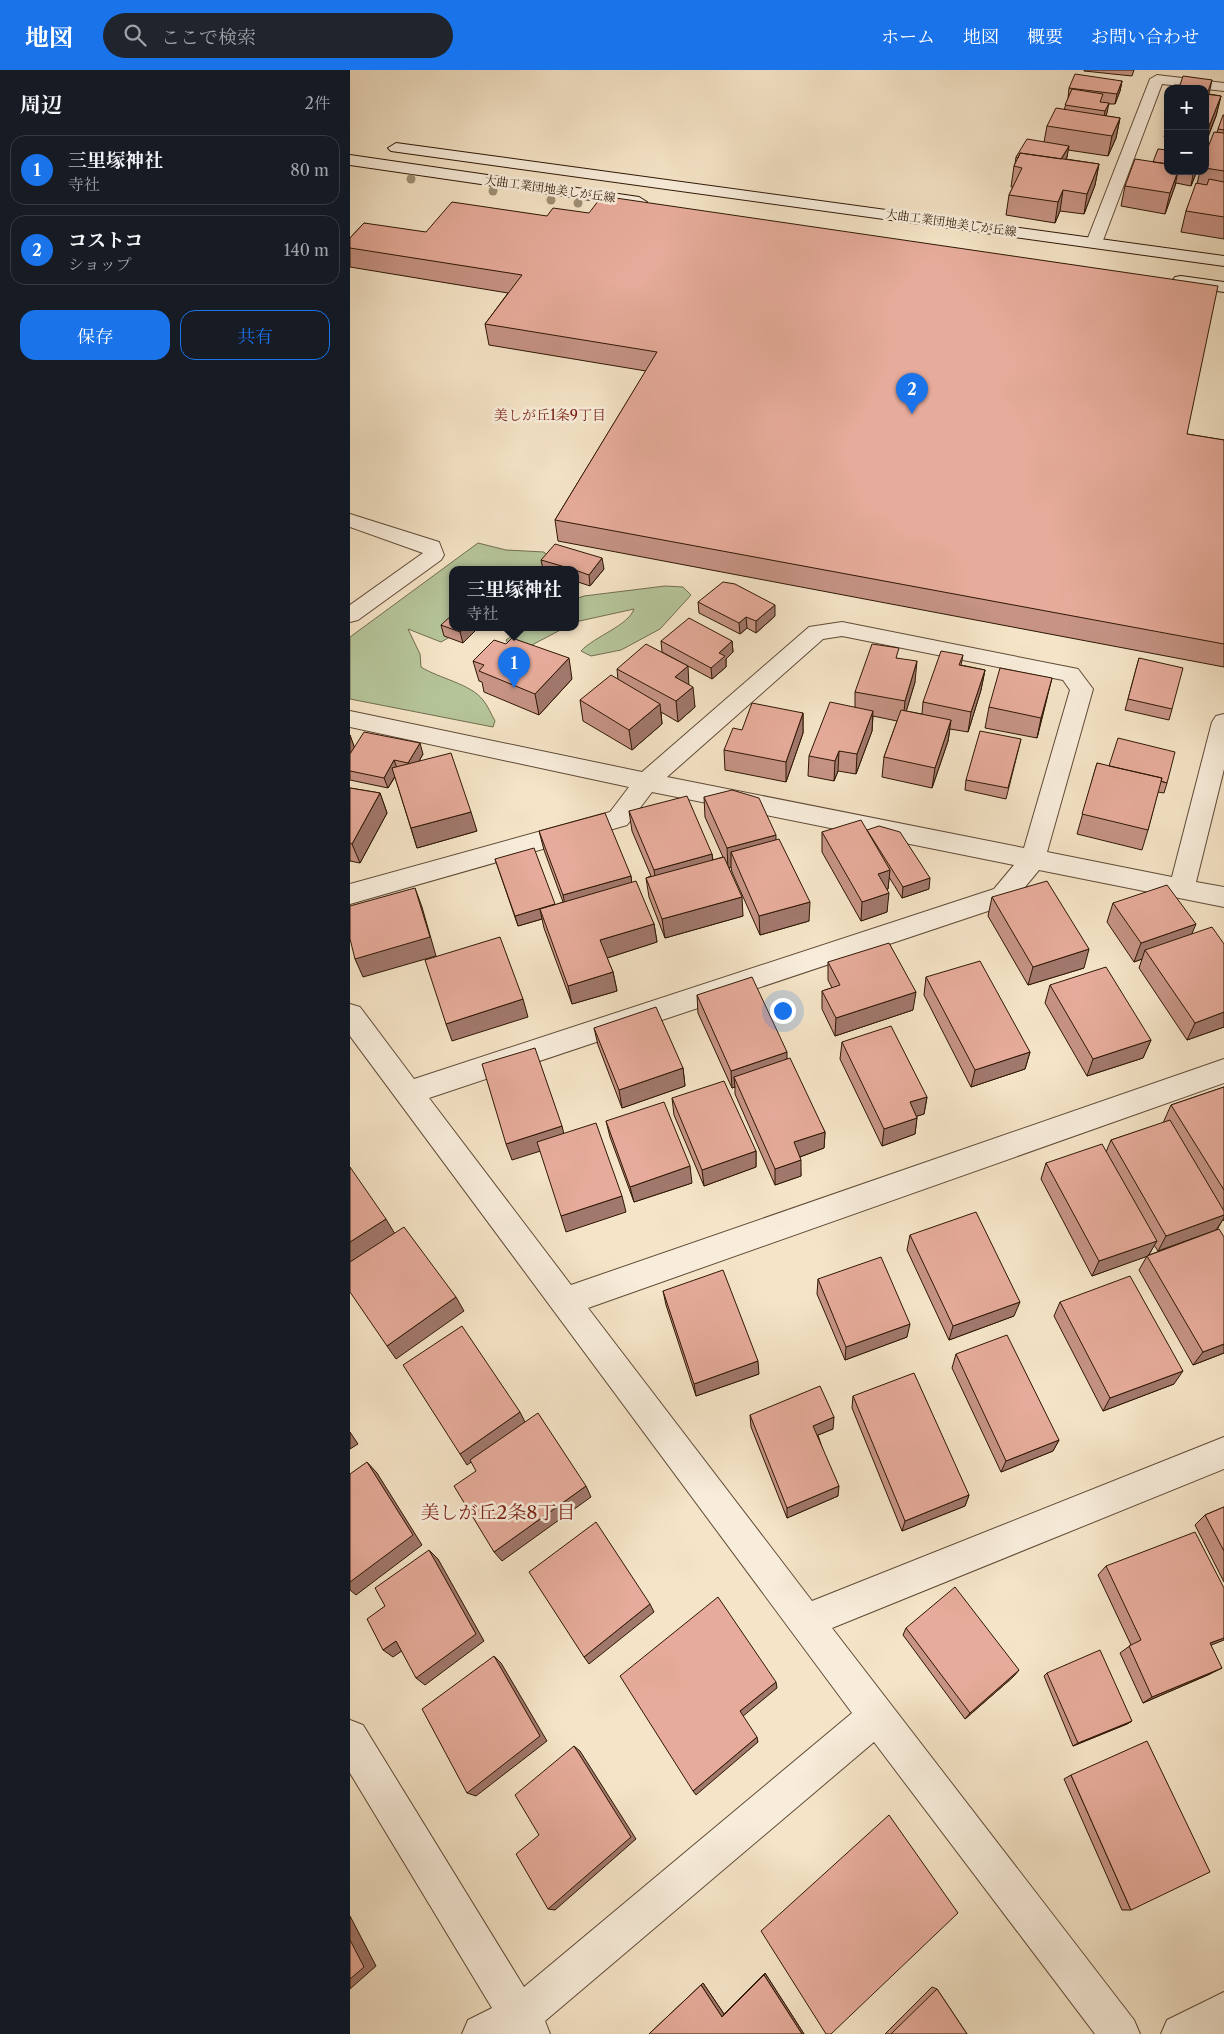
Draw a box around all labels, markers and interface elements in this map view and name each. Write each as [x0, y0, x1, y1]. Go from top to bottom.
search box [103, 13, 453, 58]
icon: search [121, 21, 149, 49]
text: 地図 [25, 23, 73, 52]
text: ここで検索 [161, 26, 256, 49]
text: ホーム [881, 26, 935, 48]
text: 地図 [963, 26, 999, 48]
text: 概要 [1027, 26, 1063, 48]
text: お問い合わせ [1091, 26, 1199, 48]
map controls [1164, 85, 1209, 175]
button: + [1164, 85, 1209, 130]
text: 周辺 [20, 92, 62, 117]
text: 2件 [305, 93, 330, 113]
button: − [1164, 130, 1209, 175]
text: 三里塚神社 [68, 149, 163, 172]
text: 1 [33, 160, 41, 180]
text: 80 m [290, 160, 329, 180]
street label: 大曲工業団地美しが丘線 [484, 172, 616, 205]
text: 寺社 [68, 174, 100, 194]
street label: 大曲工業団地美しが丘線 [885, 206, 1017, 239]
text: コストコ [68, 229, 143, 252]
text: 2 [32, 240, 42, 260]
text: 140 m [284, 240, 329, 260]
text: ショップ [68, 254, 132, 274]
button: 保存 [20, 310, 170, 360]
button: 共有 [180, 310, 330, 360]
pin: 2 [896, 373, 928, 414]
district label: 美しが丘1条9丁目 [494, 406, 606, 424]
popup [449, 566, 579, 631]
text: 三里塚神社 [466, 578, 562, 601]
text: 寺社 [466, 603, 499, 623]
pin: 1 [498, 647, 530, 688]
your location [770, 998, 796, 1024]
district label: 美しが丘2条8丁目 [420, 1501, 576, 1524]

